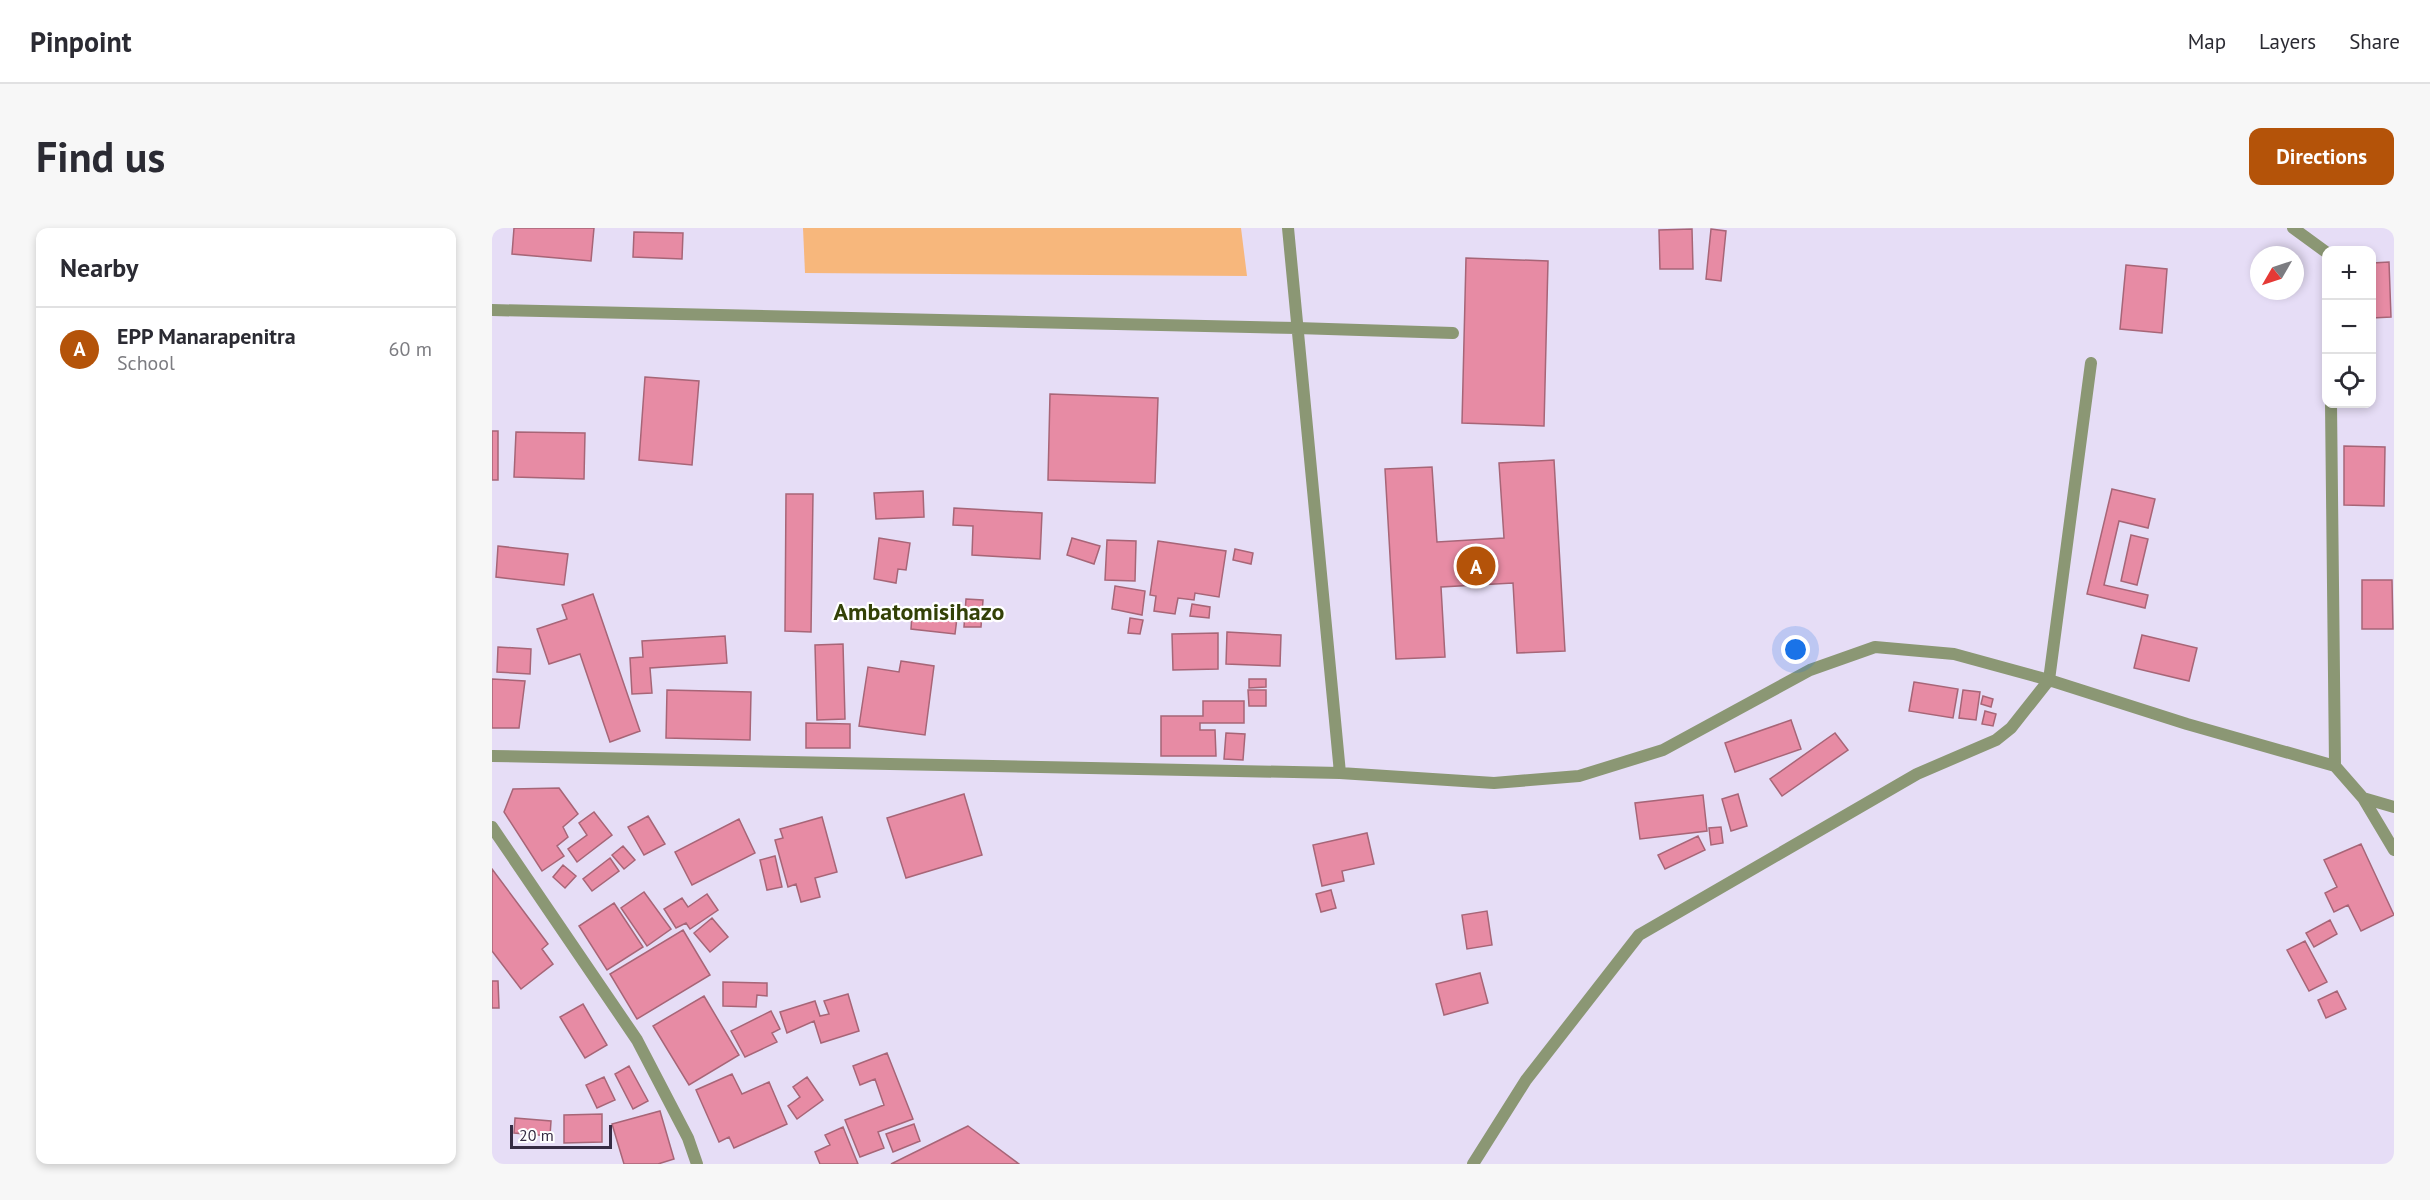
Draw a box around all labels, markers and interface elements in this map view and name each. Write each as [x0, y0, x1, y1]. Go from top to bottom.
text: Pinpoint [30, 23, 132, 60]
text: Map [2188, 28, 2226, 55]
text: Layers [2259, 28, 2316, 55]
text: Share [2349, 28, 2400, 55]
button: Directions [2249, 128, 2394, 185]
text: Find us [36, 129, 165, 184]
north arrow [2250, 246, 2304, 300]
map controls [2322, 246, 2376, 408]
button: + [2322, 246, 2376, 300]
text: Nearby [60, 251, 138, 284]
button: − [2322, 300, 2376, 354]
text: EPP Manarapenitra [117, 322, 296, 350]
text: A [73, 336, 86, 362]
text: 60 m [389, 336, 432, 362]
text: School [117, 350, 175, 376]
button: locate [2322, 354, 2376, 408]
pin: A [1456, 544, 1496, 588]
district label: Ambatomisihazo [834, 596, 1004, 627]
your location [1781, 635, 1810, 664]
scale bar [510, 1122, 612, 1150]
text: 20 m [519, 1125, 554, 1145]

